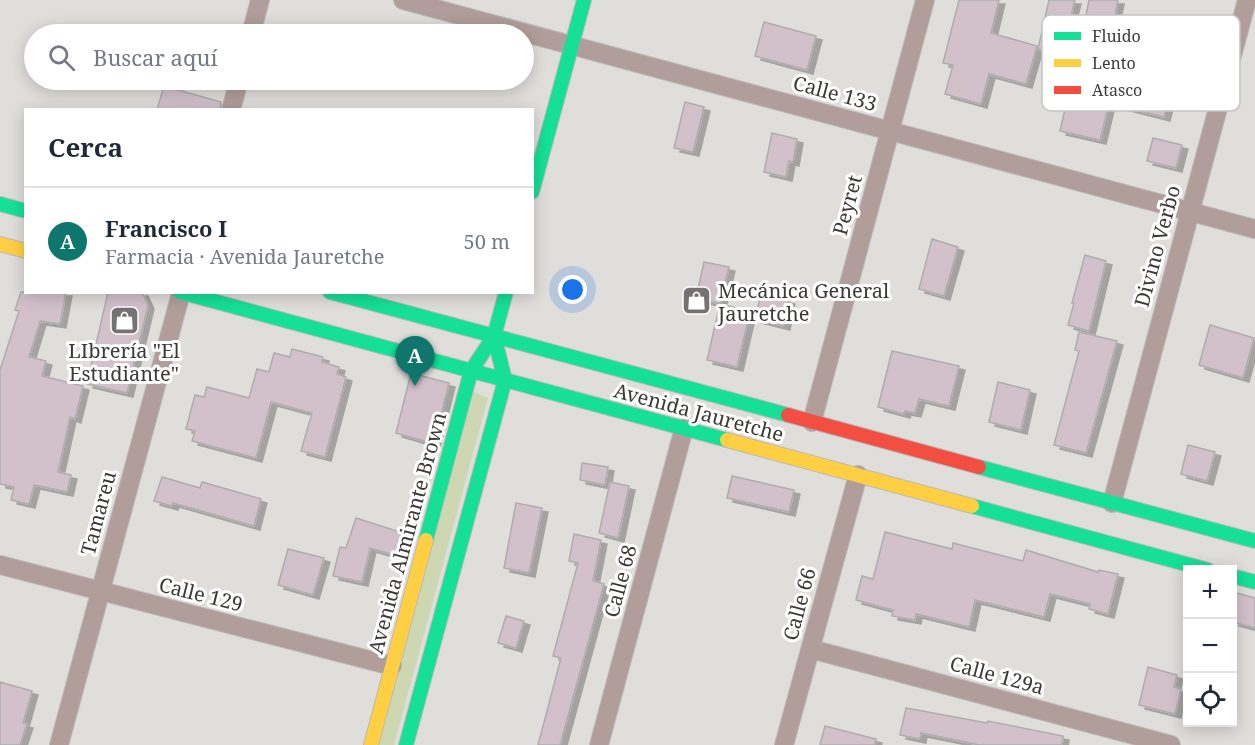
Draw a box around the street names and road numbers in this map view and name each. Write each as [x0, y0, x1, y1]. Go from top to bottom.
street label: Calle 133 [790, 69, 880, 117]
street label: Peyret [826, 172, 868, 238]
street label: Divino Verbo [1128, 182, 1186, 310]
street label: Avenida Jauretche [611, 376, 787, 448]
street label: Avenida Almirante Brown [362, 409, 452, 657]
street label: Tamareu [74, 468, 122, 558]
street label: Calle 68 [597, 542, 643, 620]
street label: Calle 66 [776, 565, 822, 643]
street label: Calle 129 [156, 571, 246, 617]
street label: Calle 129a [947, 649, 1047, 701]

